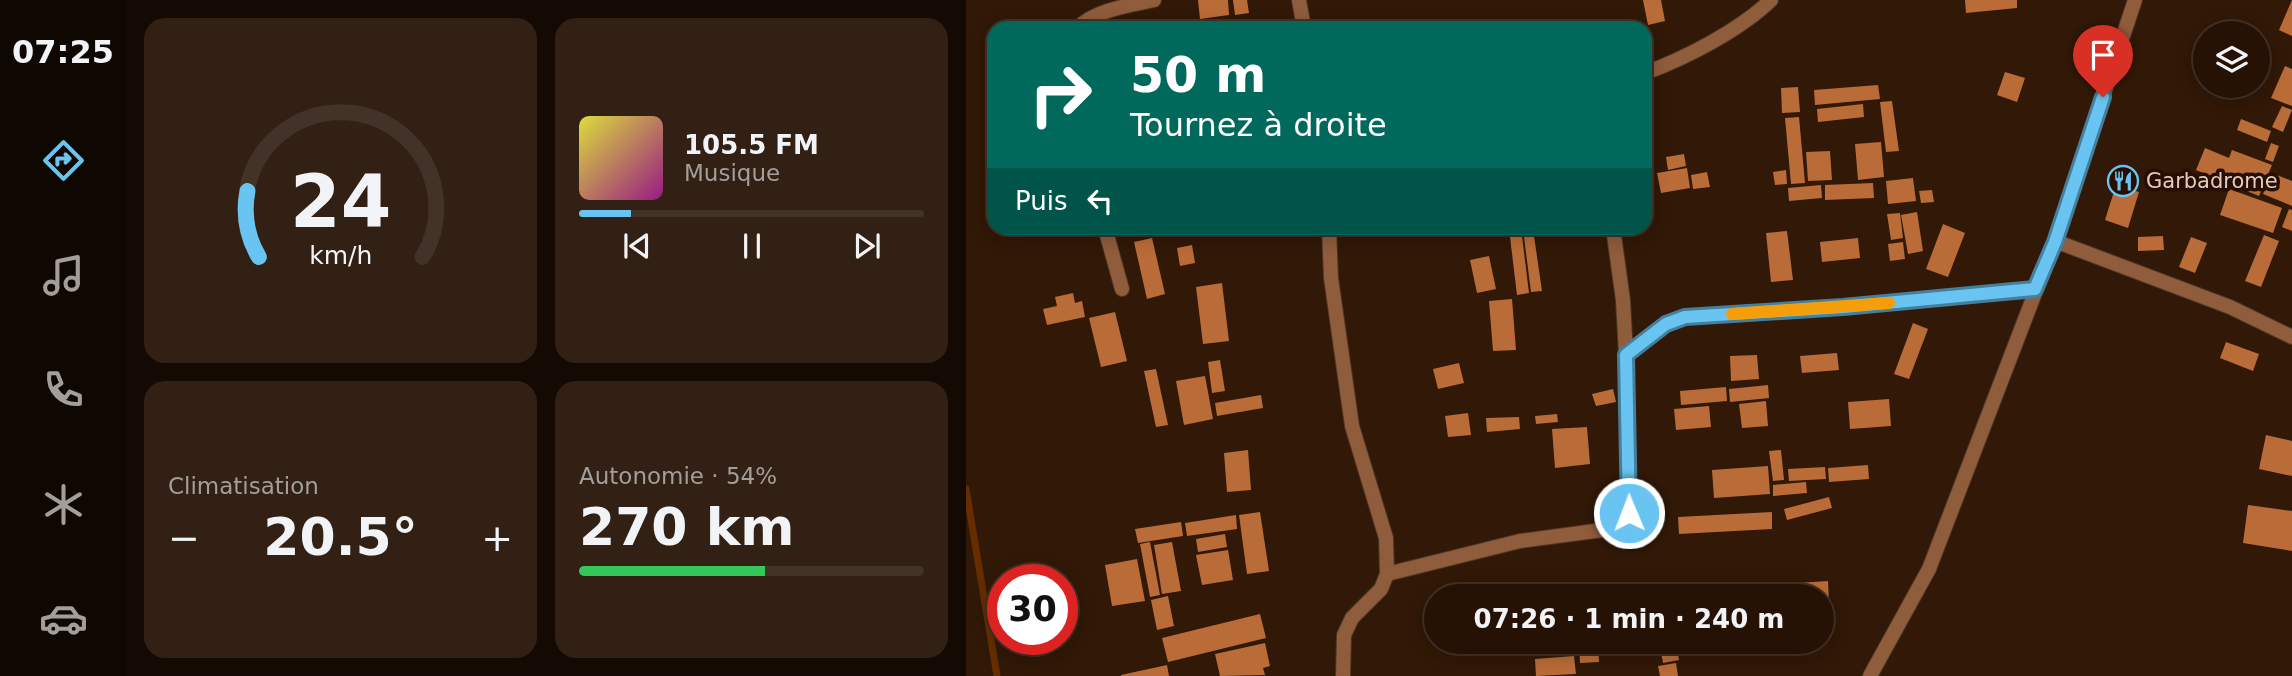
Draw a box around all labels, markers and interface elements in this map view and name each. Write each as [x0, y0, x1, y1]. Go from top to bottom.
map controls [2193, 21, 2270, 98]
button: layers [2193, 21, 2270, 98]
pin [2073, 25, 2133, 97]
text: 07:25 [12, 33, 114, 71]
icon: arrive [2084, 36, 2122, 74]
text: 50 m [1130, 47, 1266, 104]
icon: right [1015, 49, 1106, 140]
text: Tournez à droite [1130, 106, 1387, 144]
text: 105.5 FM [684, 130, 819, 160]
icon: directions [39, 136, 88, 185]
text: 24 [290, 159, 391, 244]
text: Musique [684, 160, 780, 186]
restaurant icon: Garbadrome [2106, 164, 2140, 198]
place label: Garbadrome [2146, 169, 2278, 193]
icon: left [1081, 182, 1119, 220]
text: Puis [1015, 186, 1067, 216]
icon: previous [618, 227, 656, 265]
icon: pause [733, 227, 771, 265]
icon: next [848, 227, 886, 265]
text: km/h [309, 241, 372, 270]
icon: music [39, 251, 88, 300]
icon: phone [39, 365, 88, 414]
text: Autonomie · 54% [579, 463, 777, 489]
text: Climatisation [168, 473, 319, 499]
position arrow [1592, 476, 1666, 550]
icon: climate [39, 480, 88, 529]
text: 270 km [579, 497, 794, 557]
text: 20.5° [263, 507, 418, 567]
text: − [168, 516, 200, 560]
text: + [481, 516, 513, 560]
speed limit sign: 30 [987, 564, 1078, 655]
icon: car [39, 594, 88, 643]
text: 07:26 · 1 min · 240 m [1474, 604, 1784, 634]

